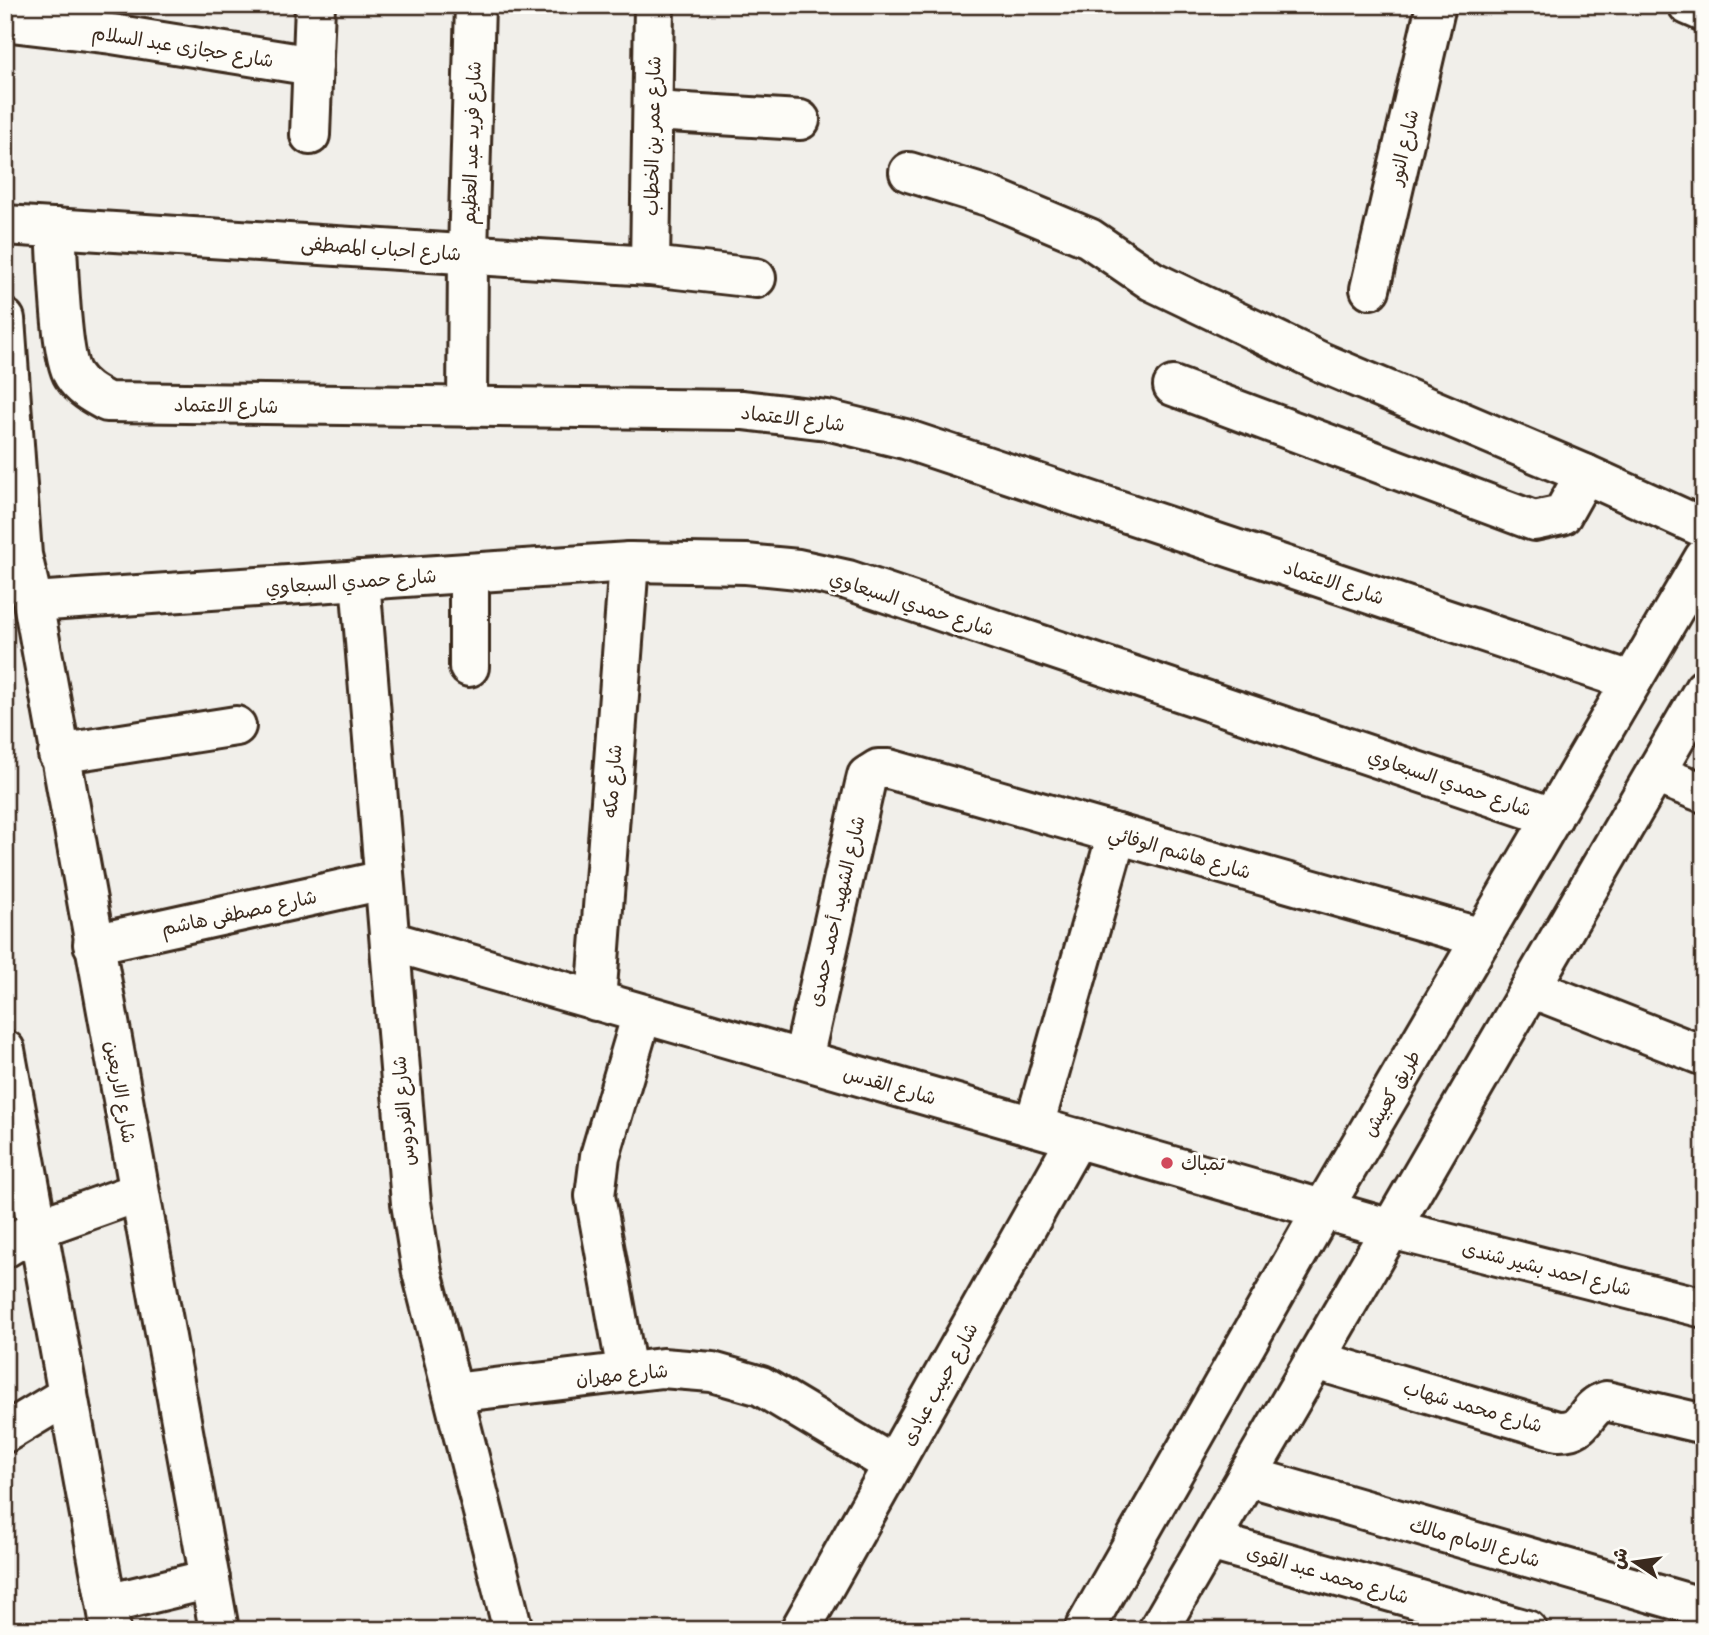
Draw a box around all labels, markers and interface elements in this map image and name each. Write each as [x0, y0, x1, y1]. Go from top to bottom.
street label: شارع حجازى عبد السلام [90, 20, 275, 75]
street label: شارع عمر بن الخطاب [639, 56, 667, 216]
street label: شارع فريد عبد العظيم [456, 61, 489, 225]
street label: شارع النور [1382, 107, 1425, 190]
street label: شارع احباب المصطفى [300, 230, 462, 268]
street label: شارع الاعتماد [174, 392, 278, 420]
street label: شارع الاعتماد [739, 400, 846, 438]
street label: شارع الاعتماد [1280, 554, 1387, 611]
street label: شارع حمدي السبعاوي [265, 563, 438, 602]
street label: شارع حمدي السبعاوي [826, 565, 997, 644]
street label: شارع مكه [597, 743, 629, 819]
street label: شارع حمدي السبعاوي [1364, 743, 1535, 824]
street label: شارع الشهيد أحمد حمدى [802, 813, 872, 1009]
street label: شارع هاشم الوفائي [1105, 820, 1254, 889]
street label: شارع مصطفى هاشم [159, 884, 320, 943]
street label: شارع الاربعين [98, 1039, 142, 1146]
street label: طريق كعبيش [1357, 1045, 1425, 1141]
street label: شارع الفردوس [386, 1055, 422, 1167]
street label: شارع القدس [840, 1060, 939, 1112]
place label: تمباك [1181, 1151, 1226, 1175]
marker: تمباك [1159, 1155, 1175, 1171]
street label: شارع احمد بشير شندى [1459, 1235, 1634, 1303]
street label: شارع حبيب عبادى [895, 1318, 984, 1451]
street label: شارع مهران [575, 1358, 669, 1392]
street label: شارع محمد شهاب [1400, 1375, 1545, 1439]
street label: شارع الامام مالك [1406, 1512, 1543, 1575]
north arrow [1600, 1526, 1670, 1596]
street label: شارع محمد عبد القوى [1244, 1539, 1412, 1611]
text: ش [1604, 1545, 1633, 1571]

